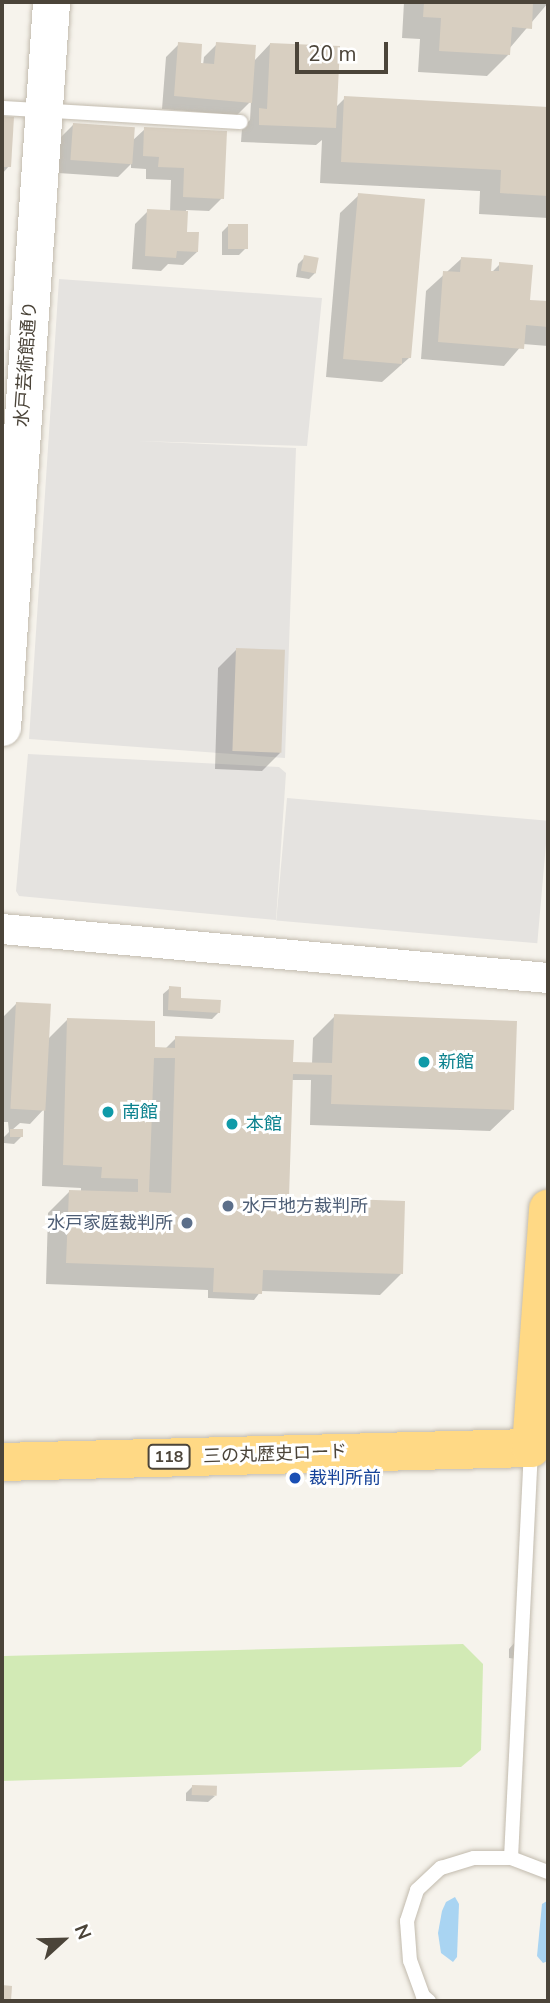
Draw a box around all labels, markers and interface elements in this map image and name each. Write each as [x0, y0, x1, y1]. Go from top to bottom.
scale bar [298, 28, 391, 72]
text: 20 m [308, 40, 357, 68]
street label: 水戸芸術館通り [11, 300, 41, 428]
place label: 新館 [438, 1051, 474, 1073]
marker: 新館 [416, 1054, 432, 1070]
place label: 南館 [122, 1101, 158, 1123]
marker: 南館 [100, 1104, 116, 1120]
place label: 本館 [246, 1113, 282, 1135]
marker: 本館 [224, 1116, 240, 1132]
place label: 水戸地方裁判所 [242, 1195, 368, 1217]
marker: 水戸地方裁判所 [220, 1198, 236, 1214]
place label: 水戸家庭裁判所 [47, 1212, 173, 1234]
marker: 水戸家庭裁判所 [179, 1215, 195, 1231]
street label: 三の丸歴史ロード [203, 1441, 347, 1467]
road number: 118 [146, 1444, 192, 1470]
place label: 裁判所前 [309, 1467, 381, 1489]
marker: 裁判所前 [287, 1470, 303, 1486]
north arrow [28, 1905, 98, 1975]
text: N [68, 1921, 97, 1944]

